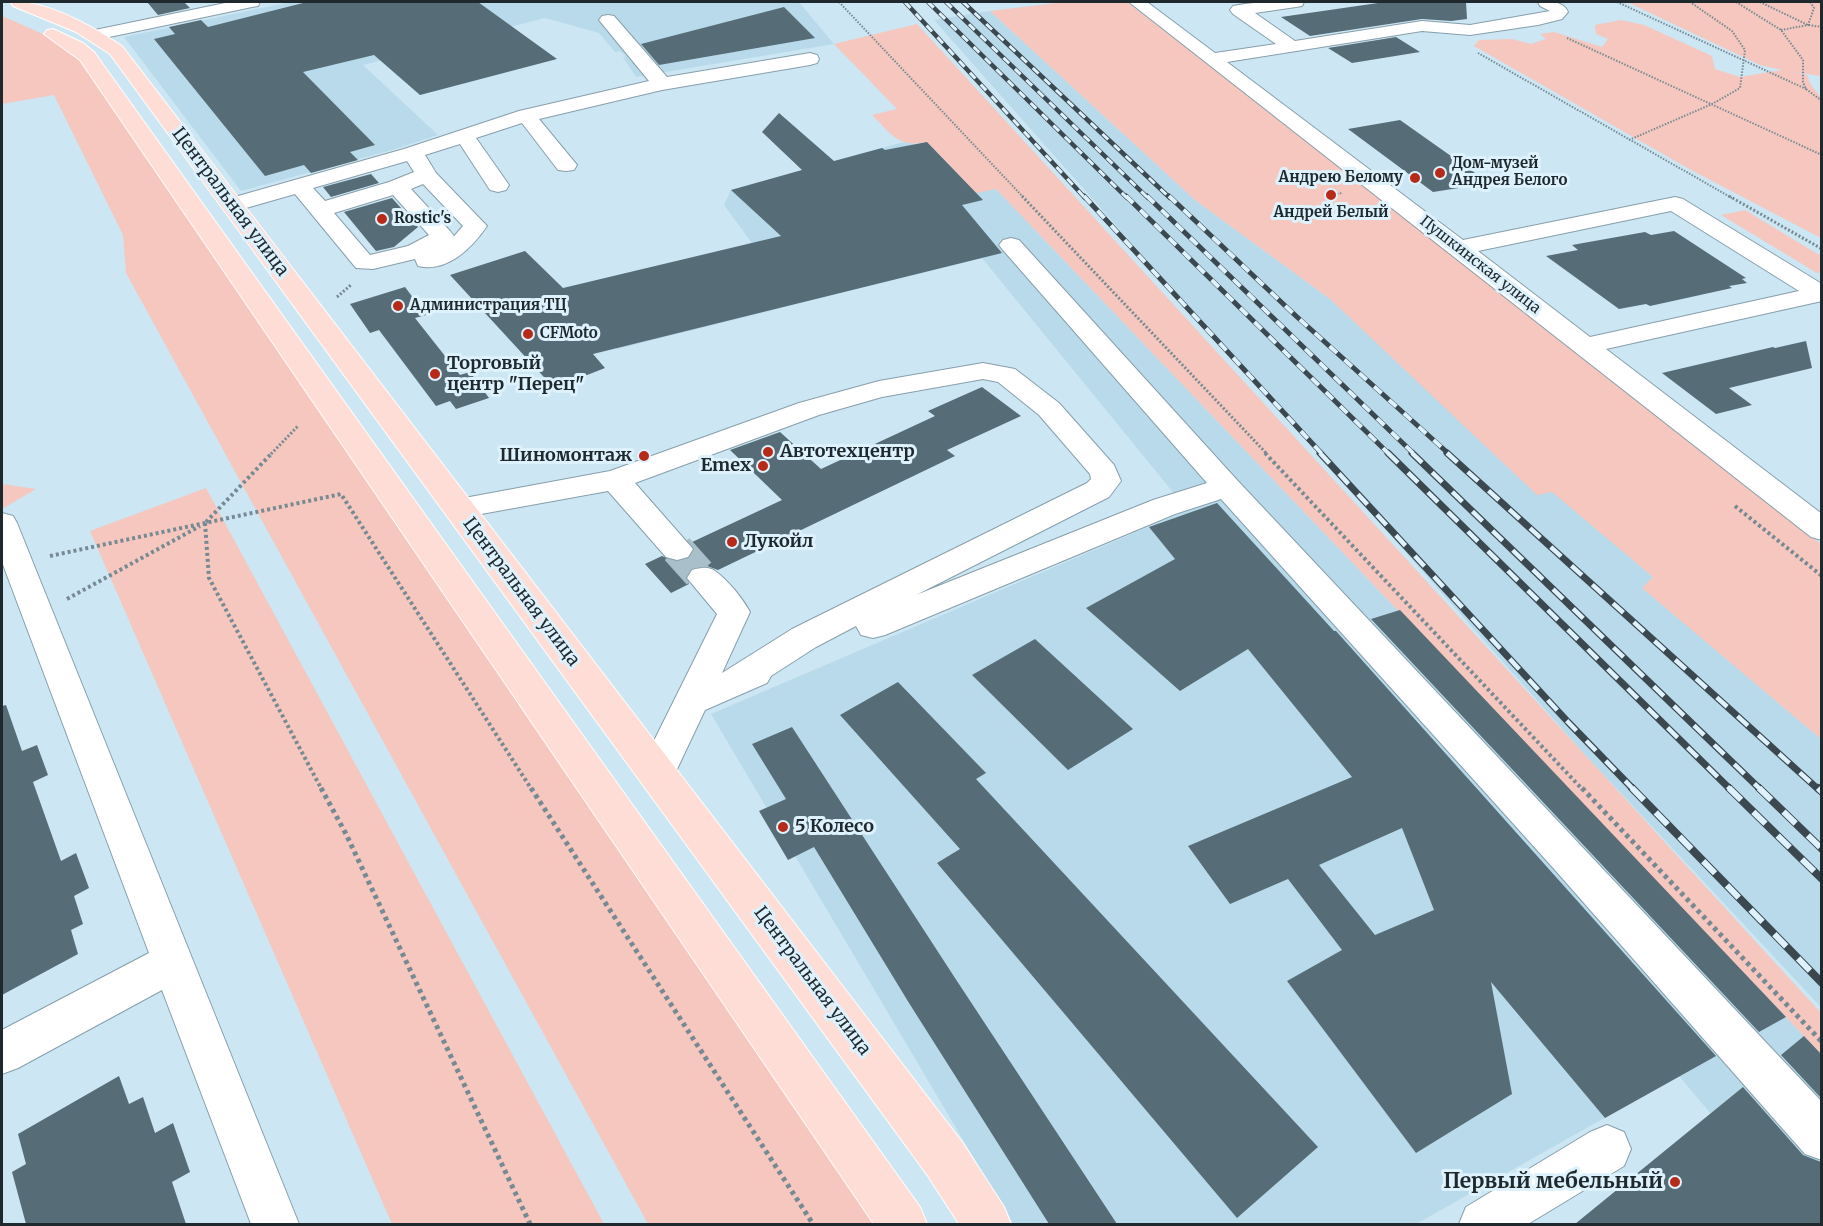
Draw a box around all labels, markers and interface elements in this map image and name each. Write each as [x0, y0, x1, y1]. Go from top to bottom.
street label: Центральная улица [167, 123, 293, 281]
place label: Дом-музей Андрея Белого [1452, 155, 1567, 190]
marker: Дом-музей Андрея Белого [1433, 166, 1447, 180]
place label: Андрею Белому [1279, 169, 1403, 187]
marker: Андрею Белому [1408, 171, 1422, 185]
marker: Андрей Белый [1324, 188, 1338, 202]
place label: Андрей Белый [1273, 204, 1389, 222]
place label: Rostic's [394, 210, 451, 228]
marker: Rostic's [375, 212, 389, 226]
street label: Пушкинская улица [1416, 212, 1544, 318]
place label: Администрация ТЦ [410, 297, 567, 315]
marker: Администрация ТЦ [391, 299, 405, 313]
place label: CFMoto [540, 325, 598, 343]
marker: CFMoto [521, 327, 535, 341]
place label: Торговый центр "Перец" [447, 353, 584, 395]
marker: Торговый центр "Перец" [428, 367, 442, 381]
place label: Автотехцентр [780, 441, 915, 463]
place label: Шиномонтаж [500, 445, 632, 467]
marker: Автотехцентр [761, 445, 775, 459]
marker: Шиномонтаж [637, 449, 651, 463]
place label: Emex [700, 455, 751, 477]
marker: Emex [756, 459, 770, 473]
street label: Центральная улица [458, 513, 584, 671]
place label: Лукойл [744, 531, 813, 553]
marker: Лукойл [725, 535, 739, 549]
place label: 5 Колесо [795, 816, 874, 838]
marker: 5 Колесо [776, 820, 790, 834]
street label: Центральная улица [749, 902, 875, 1060]
place label: Первый мебельный [1443, 1169, 1663, 1195]
marker: Первый мебельный [1668, 1175, 1682, 1189]

